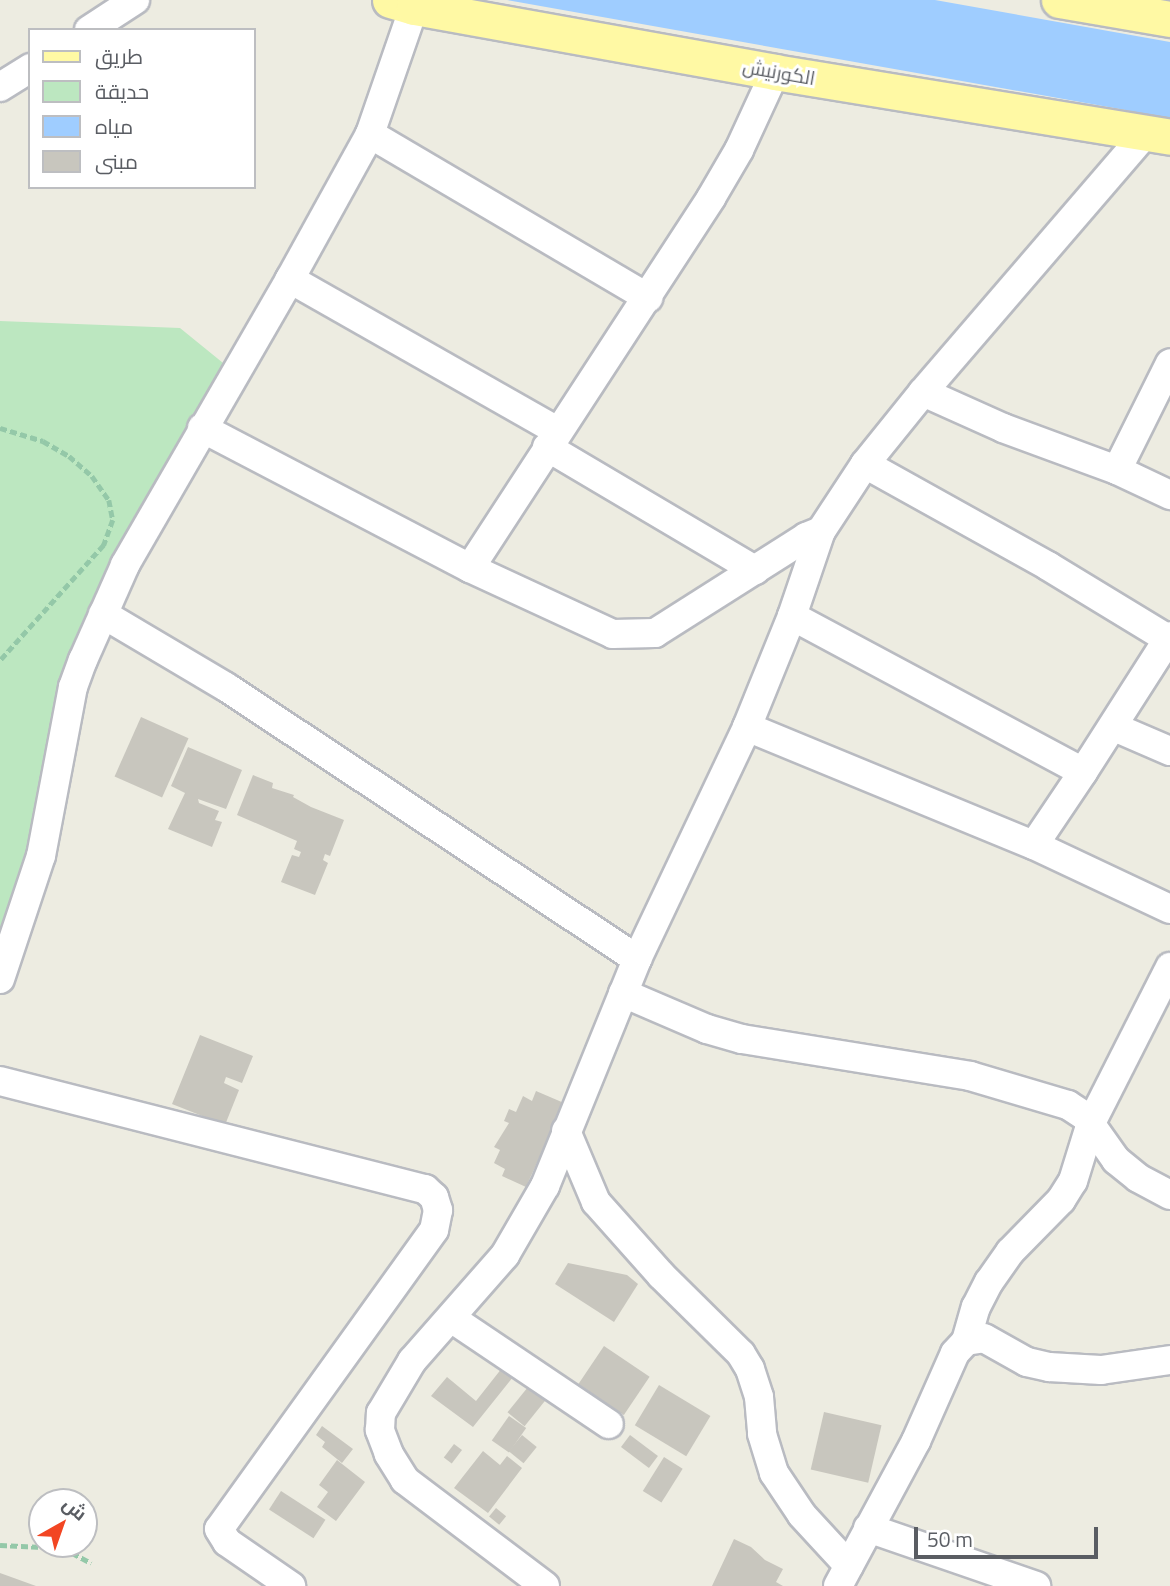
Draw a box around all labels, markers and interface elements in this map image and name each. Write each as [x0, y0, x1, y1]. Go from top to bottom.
legend [28, 28, 256, 189]
text: طريق [95, 40, 143, 72]
street label: الكورنيش [741, 54, 817, 90]
text: حديقة [95, 75, 149, 107]
text: مياه [95, 110, 133, 142]
text: مبنى [95, 145, 138, 177]
north arrow [28, 1488, 98, 1558]
text: ش [57, 1489, 94, 1527]
scale bar [918, 1512, 1102, 1556]
text: 50 m [927, 1523, 973, 1555]

